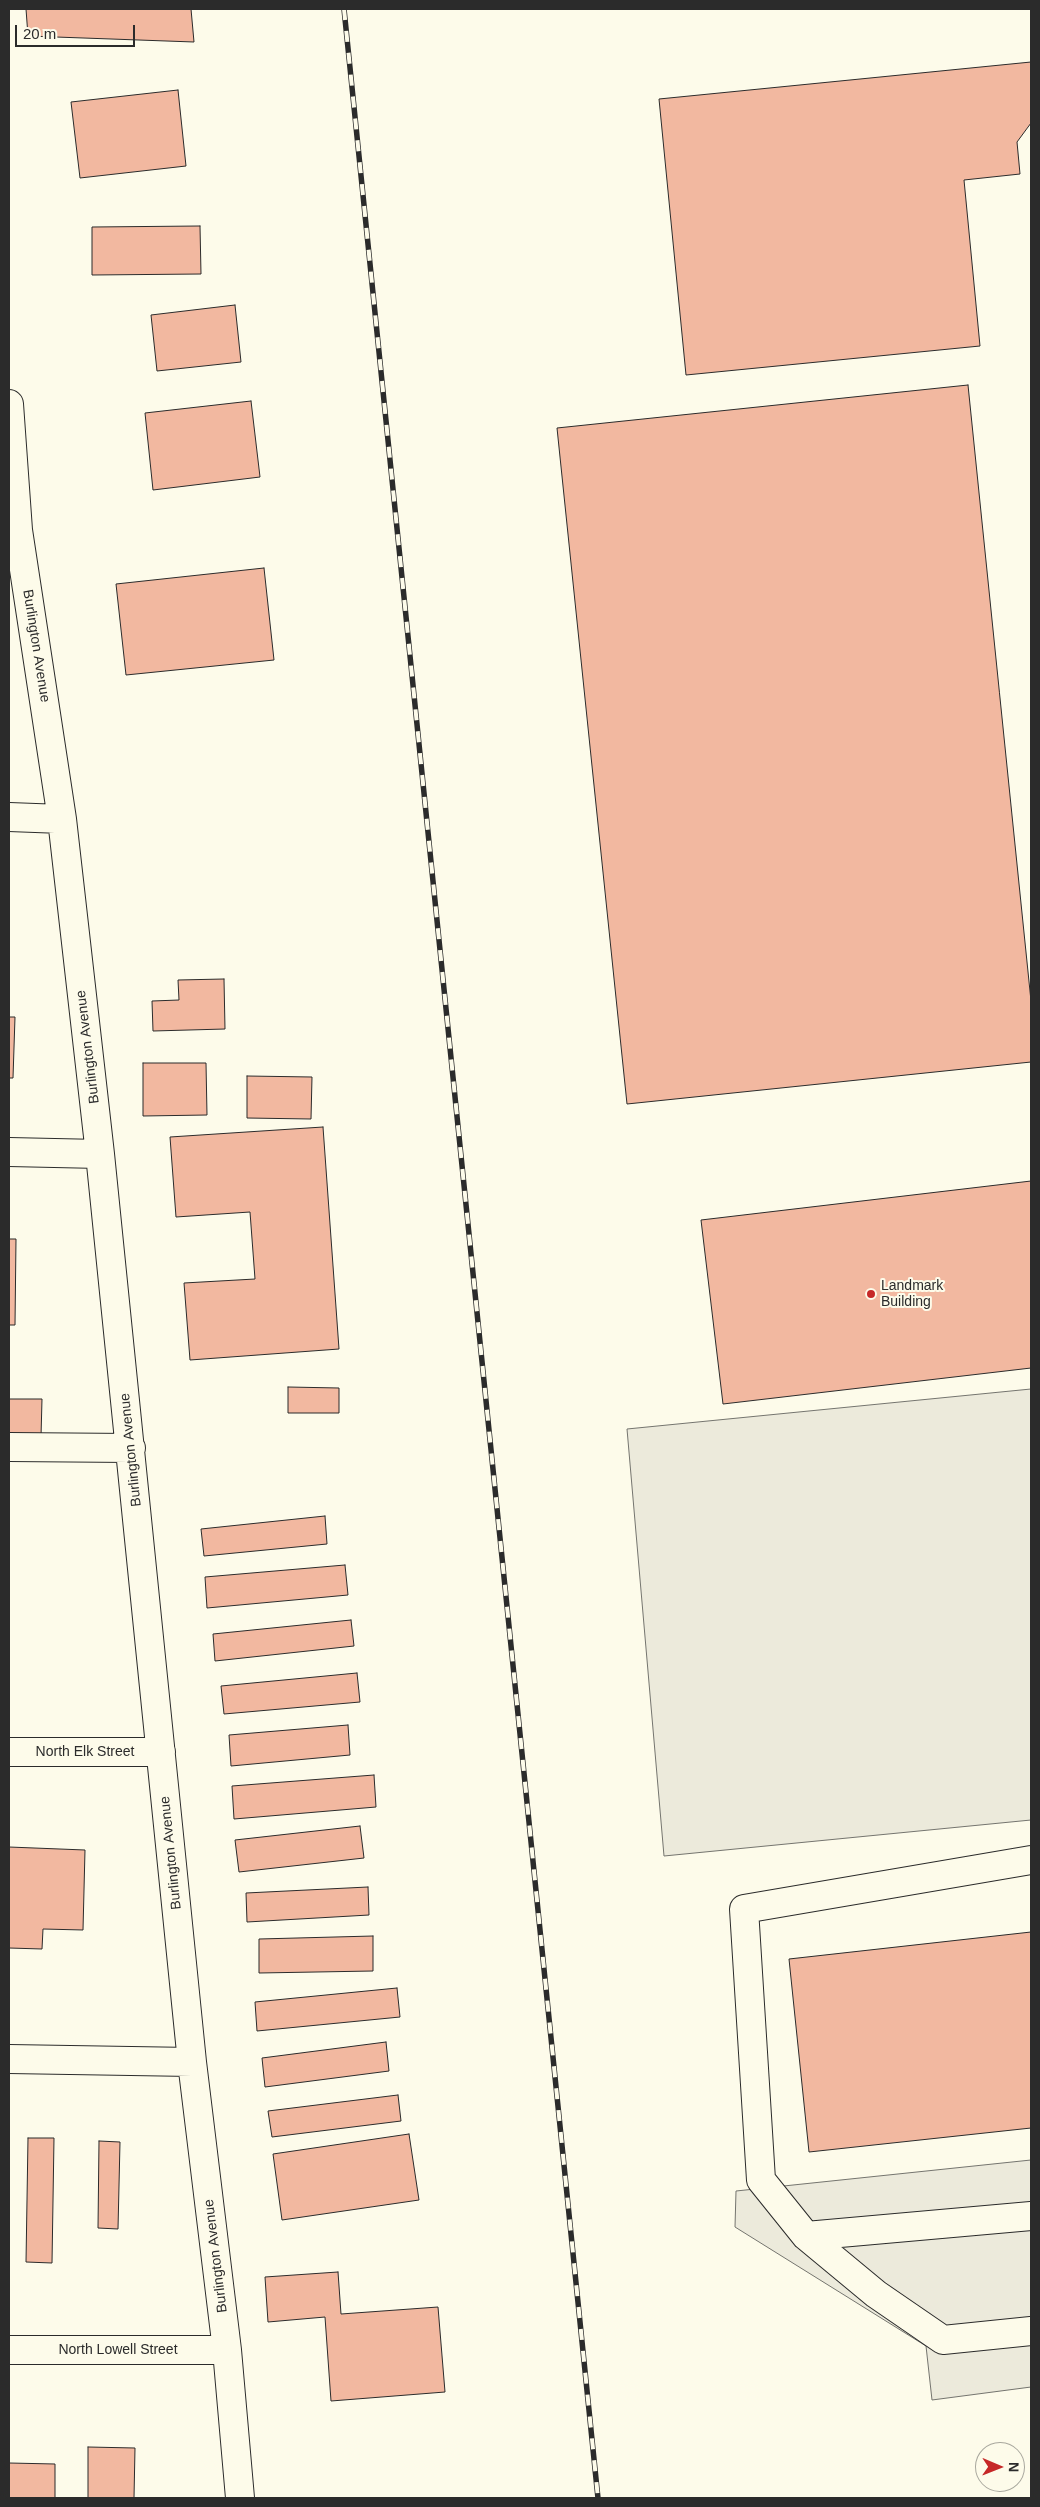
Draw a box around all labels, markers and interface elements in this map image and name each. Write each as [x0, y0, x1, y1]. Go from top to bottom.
scale bar [18, 15, 138, 47]
text: 20 m [23, 25, 56, 42]
street label: Burlington Avenue [19, 588, 53, 704]
street label: Burlington Avenue [73, 989, 103, 1105]
place label: Landmark Building [881, 1278, 943, 1310]
marker: Landmark Building [865, 1288, 877, 1300]
street label: Burlington Avenue [117, 1392, 145, 1508]
street label: North Elk Street [36, 1744, 134, 1760]
street label: Burlington Avenue [157, 1795, 185, 1911]
street label: Burlington Avenue [201, 2198, 231, 2314]
street label: North Lowell Street [58, 2342, 178, 2358]
north arrow [975, 2442, 1025, 2492]
text: N [1006, 2462, 1022, 2472]

